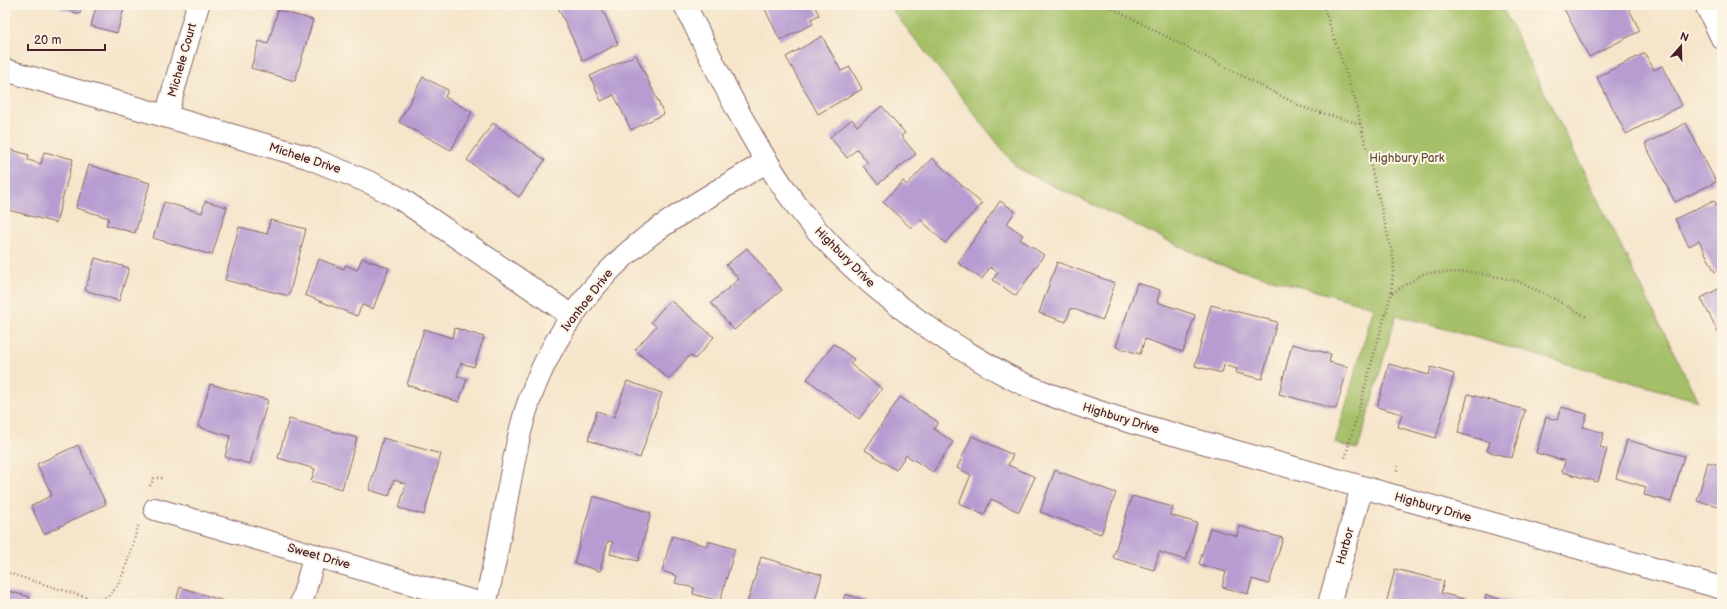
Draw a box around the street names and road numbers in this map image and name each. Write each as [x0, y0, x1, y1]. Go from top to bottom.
street label: Michele Court [165, 21, 200, 99]
street label: Michele Drive [267, 140, 343, 177]
street label: Highbury Drive [811, 224, 878, 291]
street label: Ivanhoe Drive [558, 266, 616, 334]
street label: Highbury Drive [1081, 400, 1161, 437]
street label: Highbury Drive [1393, 489, 1473, 526]
street label: Harbor [1333, 525, 1358, 566]
street label: Sweet Drive [286, 540, 352, 573]

